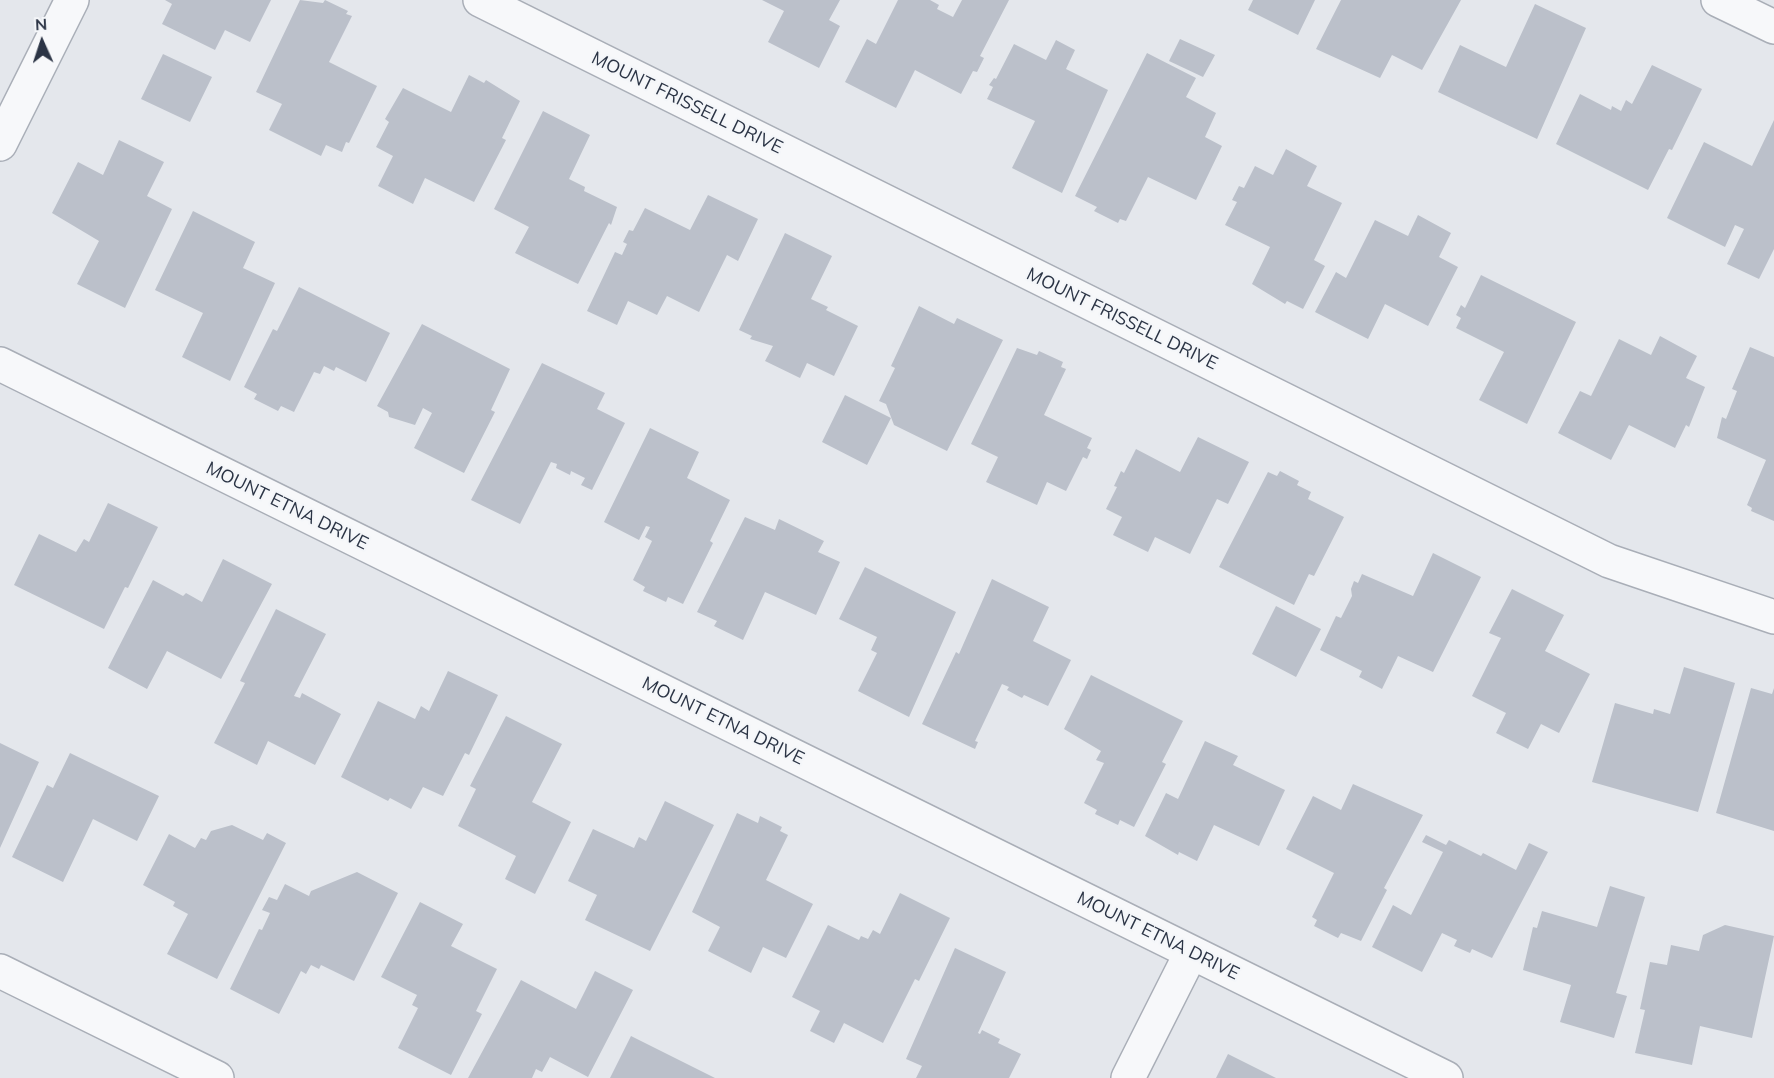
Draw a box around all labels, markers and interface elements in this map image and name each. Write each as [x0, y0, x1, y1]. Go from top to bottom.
north arrow [12, 12, 72, 72]
text: N [34, 14, 48, 34]
street label: MOUNT FRISSELL DRIVE [588, 47, 786, 159]
street label: MOUNT FRISSELL DRIVE [1023, 263, 1221, 375]
street label: MOUNT ETNA DRIVE [202, 457, 372, 555]
street label: MOUNT ETNA DRIVE [638, 672, 808, 770]
street label: MOUNT ETNA DRIVE [1073, 887, 1243, 985]

